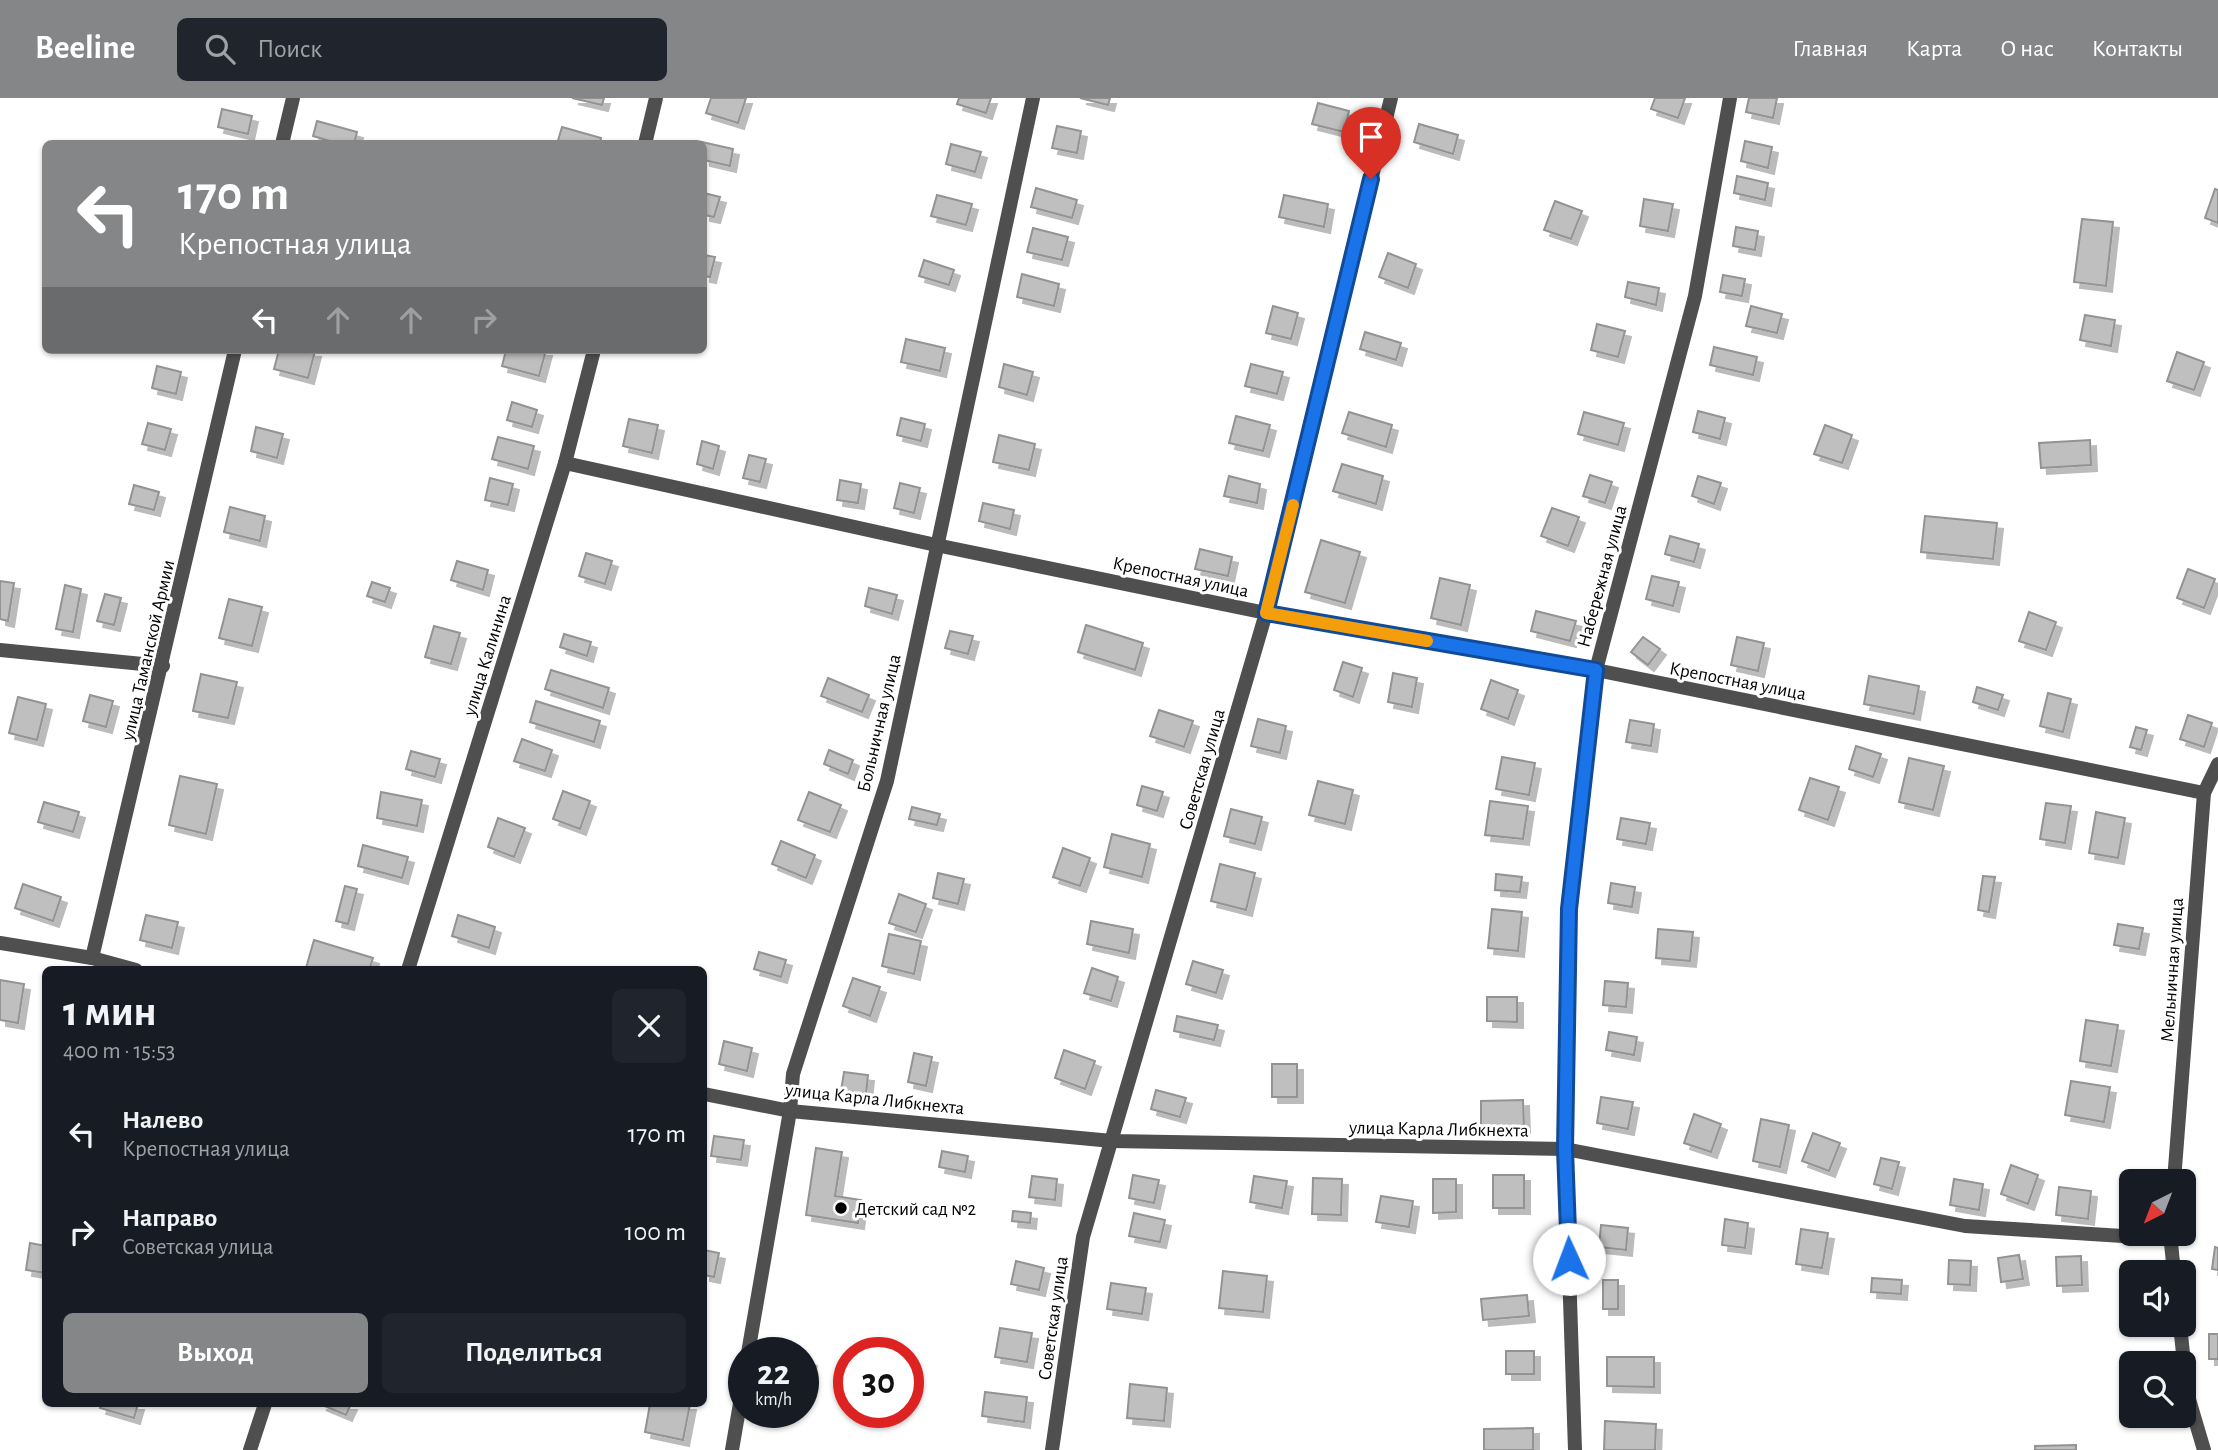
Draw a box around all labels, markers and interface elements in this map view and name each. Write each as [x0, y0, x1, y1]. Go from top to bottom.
search box [177, 18, 667, 81]
icon: search [201, 30, 239, 68]
text: Beeline [35, 32, 135, 65]
text: Поиск [257, 36, 322, 62]
text: Главная [1793, 37, 1868, 61]
text: Карта [1906, 37, 1962, 61]
text: О нас [2000, 37, 2054, 61]
text: Контакты [2092, 37, 2183, 61]
pin [1341, 107, 1401, 179]
icon: arrive [1352, 118, 1390, 156]
icon: left [63, 168, 154, 259]
text: 170 m [178, 170, 289, 219]
text: Крепостная улица [178, 228, 412, 260]
icon: left [246, 301, 284, 339]
icon: ahead [319, 301, 357, 339]
icon: ahead [392, 301, 430, 339]
icon: right [465, 301, 503, 339]
street label: Набережная улица [1574, 503, 1631, 650]
street label: Крепостная улица [1111, 554, 1251, 601]
street label: улица Таманской Армии [118, 558, 178, 743]
street label: улица Калинина [460, 593, 515, 719]
street label: Больничная улица [854, 652, 905, 794]
street label: Крепостная улица [1668, 659, 1808, 704]
street label: Советская улица [1176, 706, 1229, 832]
street label: Мельничная улица [2158, 897, 2187, 1043]
button: close [612, 989, 686, 1063]
text: 1 мин [63, 991, 157, 1033]
text: 400 m · 15:53 [63, 1040, 175, 1063]
street label: улица Карла Либкнехта [783, 1081, 966, 1118]
text: Налево [122, 1107, 203, 1133]
icon: left [63, 1115, 101, 1153]
street label: улица Карла Либкнехта [1348, 1118, 1529, 1141]
text: 170 m [627, 1121, 686, 1147]
text: Крепостная улица [122, 1138, 290, 1161]
north arrow [2119, 1169, 2196, 1246]
map controls [2119, 1169, 2196, 1428]
marker: Детский сад №2 [833, 1200, 849, 1216]
place label: Детский сад №2 [855, 1200, 976, 1219]
text: Направо [122, 1205, 217, 1231]
icon: right [63, 1213, 101, 1251]
text: 100 m [625, 1219, 686, 1245]
position arrow [1532, 1222, 1606, 1296]
text: Советская улица [122, 1236, 273, 1259]
street label: Советская улица [1035, 1255, 1072, 1381]
button: sound [2119, 1260, 2196, 1337]
button: Выход [63, 1313, 368, 1393]
button: Поделиться [382, 1313, 686, 1393]
speed limit sign: 30 [833, 1337, 924, 1428]
button: search [2119, 1351, 2196, 1428]
text: 22 [757, 1356, 790, 1391]
text: km/h [755, 1391, 792, 1409]

